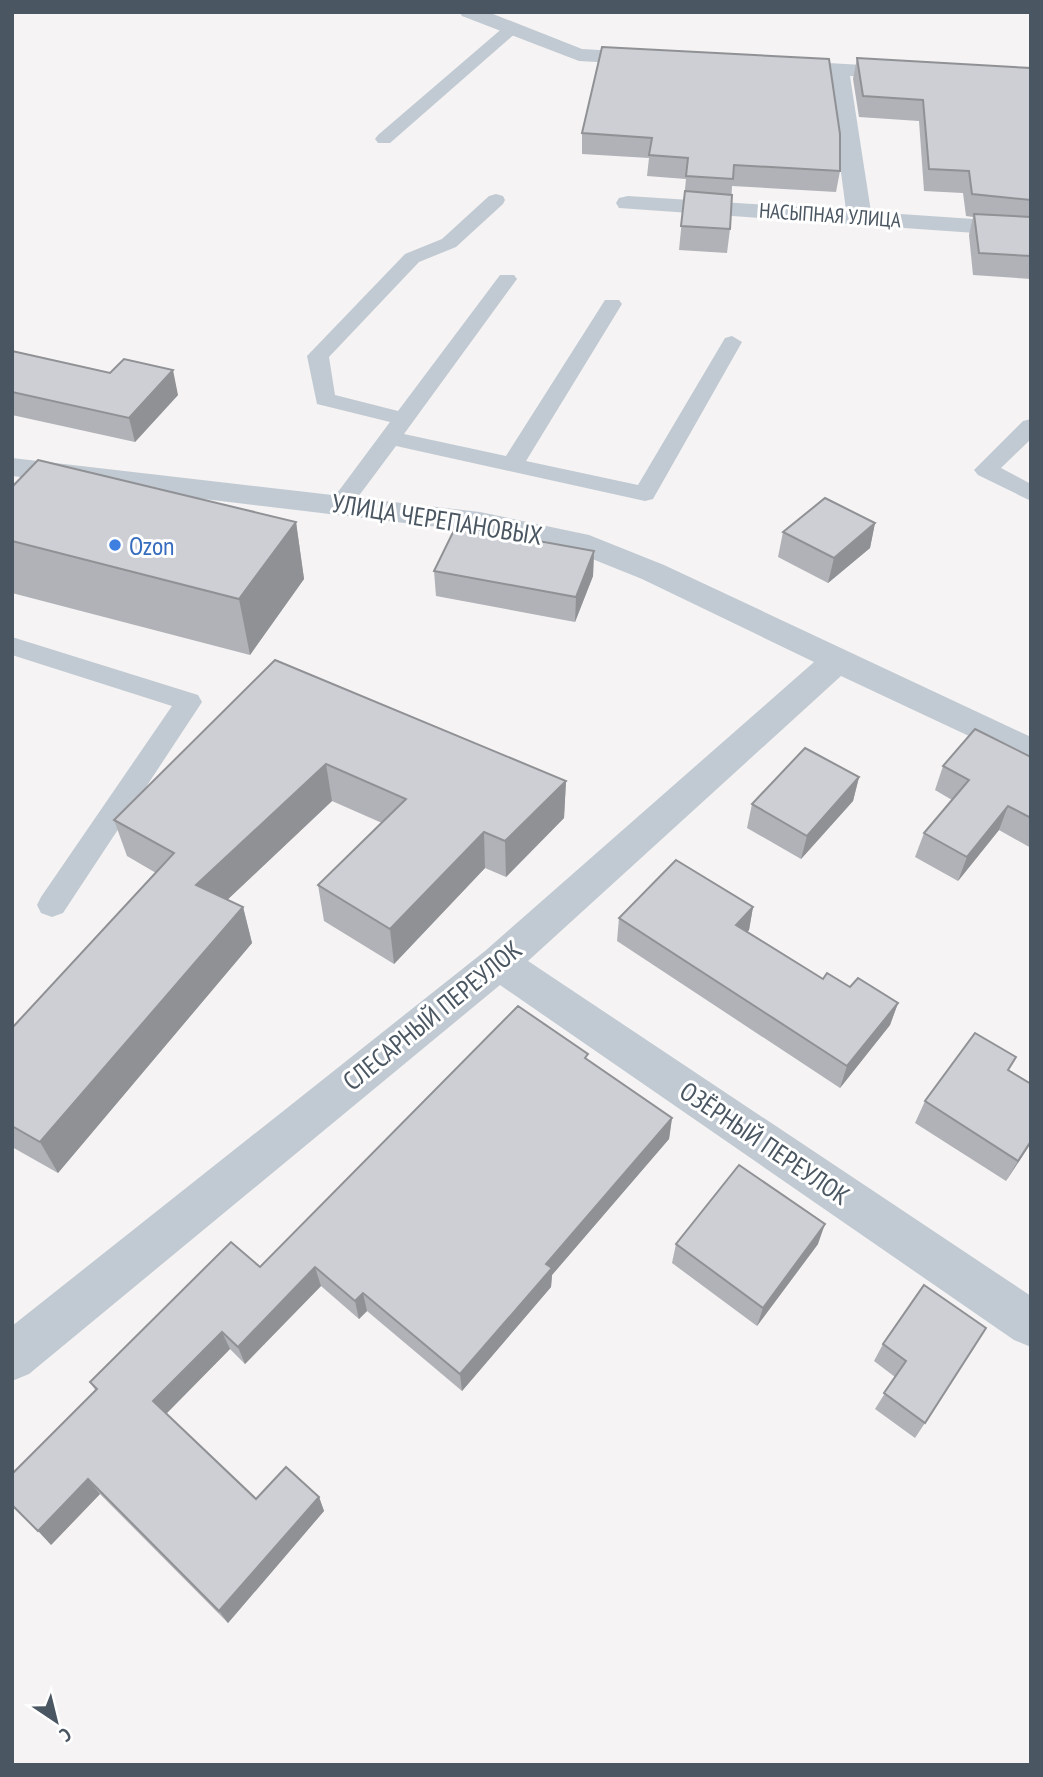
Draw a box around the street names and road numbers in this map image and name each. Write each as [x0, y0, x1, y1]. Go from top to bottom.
street label: НАСЫПНАЯ УЛИЦА [758, 197, 902, 233]
street label: УЛИЦА ЧЕРЕПАНОВЫХ [330, 486, 544, 552]
street label: СЛЕСАРНЫЙ ПЕРЕУЛОК [336, 933, 528, 1097]
street label: ОЗЁРНЫЙ ПЕРЕУЛОК [674, 1074, 856, 1212]

